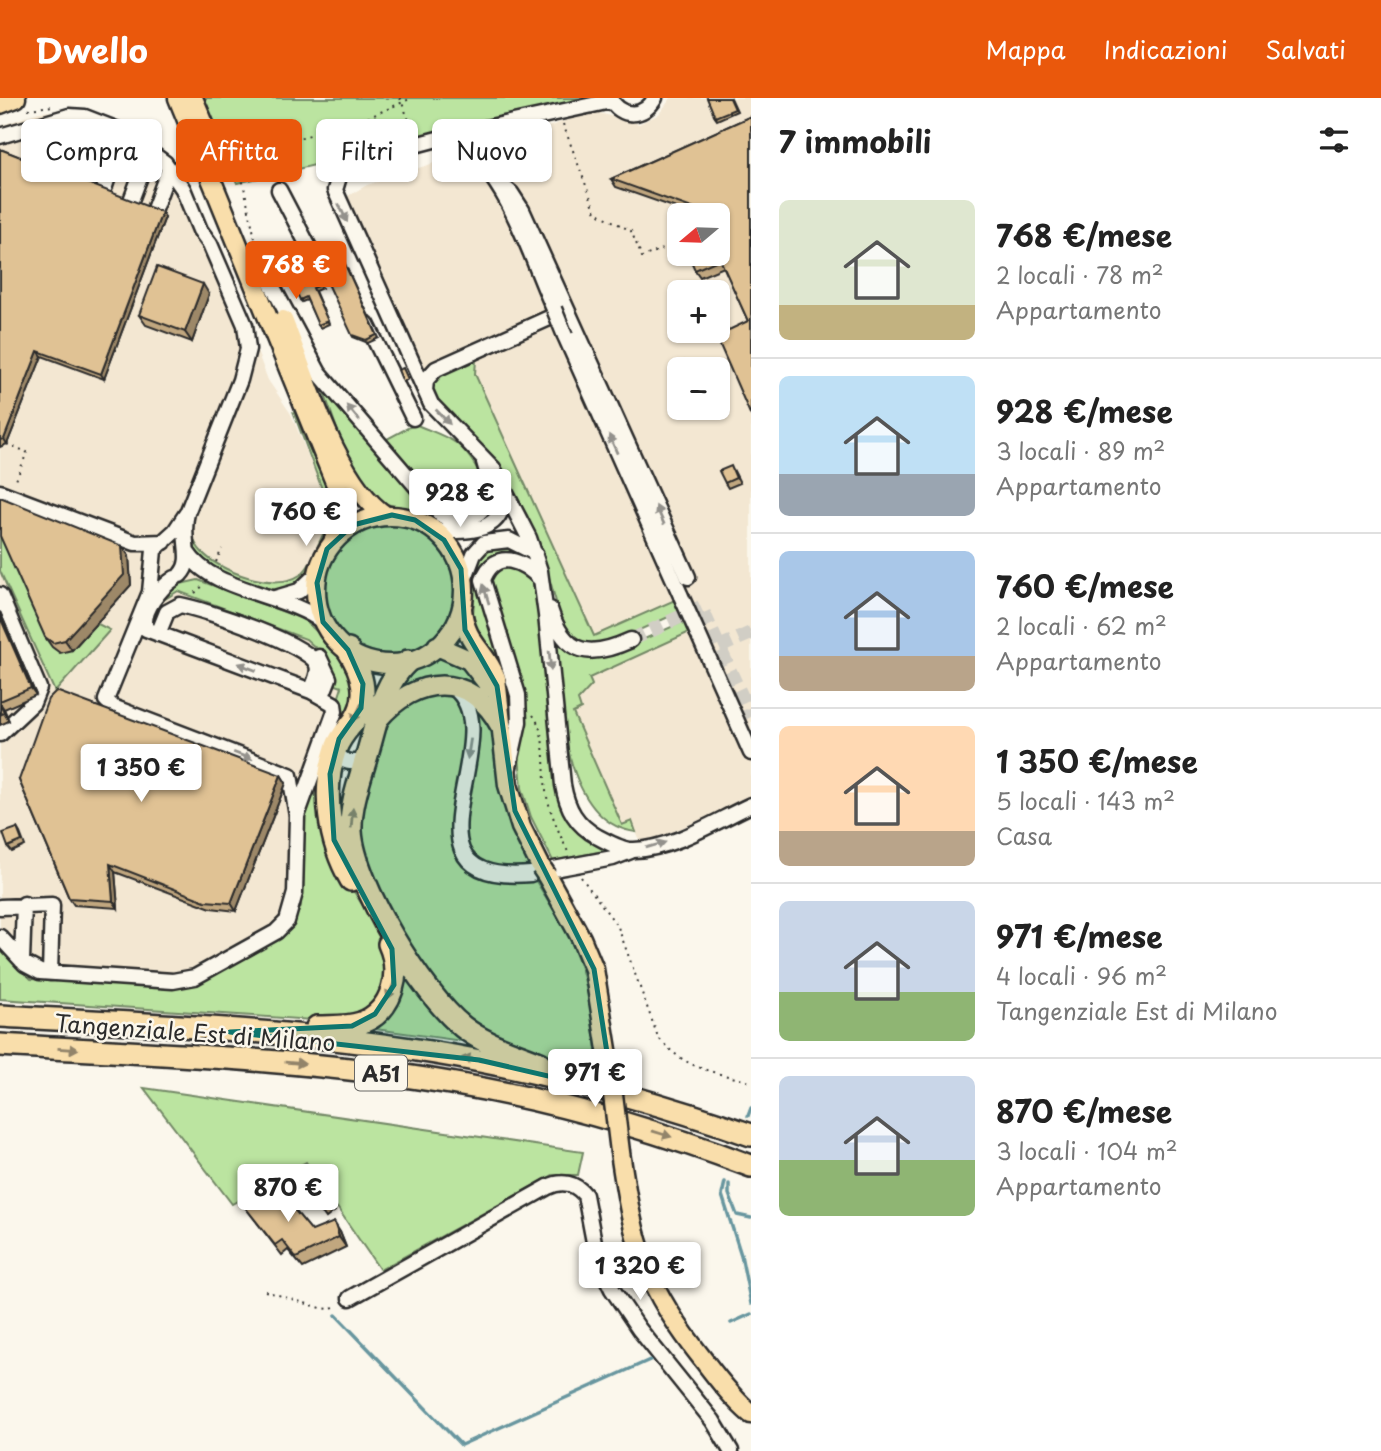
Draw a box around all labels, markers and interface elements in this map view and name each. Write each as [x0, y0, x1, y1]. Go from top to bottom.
text: Dwello [35, 24, 148, 74]
text: Mappa [986, 31, 1066, 67]
text: Indicazioni [1104, 31, 1227, 67]
text: Salvati [1265, 31, 1346, 67]
text: 7 immobili [779, 118, 931, 163]
chip: Compra [21, 119, 162, 182]
chip: Affitta [176, 119, 302, 182]
chip: Filtri [316, 119, 418, 182]
chip: Nuovo [432, 119, 552, 182]
icon: filters [1315, 121, 1353, 159]
one-way arrow [337, 203, 349, 223]
north arrow [667, 203, 730, 266]
map controls [667, 203, 730, 420]
text: 768 €/mese [996, 212, 1172, 257]
icon: home [835, 228, 919, 312]
pin: 768 € [247, 242, 345, 301]
text: 768 € [262, 246, 331, 281]
text: 2 locali · 78 m² [996, 257, 1164, 292]
button: + [667, 280, 730, 343]
text: Appartamento [996, 292, 1162, 327]
button: − [667, 357, 730, 420]
text: 928 €/mese [996, 388, 1173, 433]
icon: home [835, 404, 919, 488]
one-way arrow [345, 405, 360, 423]
one-way arrow [434, 408, 450, 425]
text: 3 locali · 89 m² [996, 433, 1165, 468]
one-way arrow [607, 434, 619, 454]
text: Appartamento [996, 468, 1162, 503]
pin: 928 € [411, 470, 509, 529]
text: 928 € [425, 474, 495, 509]
pin: 760 € [257, 489, 355, 548]
text: 760 € [271, 493, 341, 528]
one-way arrow [654, 504, 665, 525]
text: 760 €/mese [996, 563, 1174, 608]
icon: home [835, 579, 919, 663]
one-way arrow [481, 584, 491, 605]
text: 2 locali · 62 m² [996, 608, 1167, 643]
text: Appartamento [996, 643, 1162, 678]
one-way arrow [545, 651, 556, 673]
one-way arrow [237, 662, 258, 673]
one-way arrow [351, 703, 362, 723]
one-way arrow [463, 738, 474, 760]
text: 1 350 €/mese [996, 738, 1198, 783]
pin: 1 350 € [76, 744, 206, 804]
text: 1 350 € [97, 749, 185, 784]
one-way arrow [232, 751, 253, 762]
icon: home [835, 754, 919, 838]
text: 5 locali · 143 m² [996, 783, 1175, 818]
one-way arrow [347, 806, 358, 828]
text: Casa [996, 818, 1052, 853]
one-way arrow [646, 839, 667, 849]
text: 971 €/mese [996, 913, 1163, 958]
icon: home [835, 929, 919, 1013]
text: 4 locali · 96 m² [996, 958, 1167, 993]
one-way arrow [385, 980, 396, 1001]
text: Tangenziale Est di Milano [996, 993, 1277, 1028]
street label: Tangenziale Est di Milano [53, 1005, 337, 1059]
one-way arrow [57, 1044, 79, 1055]
pin: 971 € [546, 1049, 644, 1109]
one-way arrow [461, 1053, 483, 1064]
text: 971 € [564, 1054, 626, 1089]
road number: A51 [355, 1056, 407, 1090]
one-way arrow [284, 1058, 306, 1069]
text: 870 €/mese [996, 1088, 1172, 1133]
icon: home [835, 1104, 919, 1188]
one-way arrow [652, 1130, 673, 1140]
text: 3 locali · 104 m² [996, 1133, 1178, 1168]
pin: 870 € [239, 1164, 337, 1224]
text: Appartamento [996, 1168, 1162, 1203]
text: 870 € [253, 1169, 323, 1204]
pin: 1 320 € [575, 1242, 705, 1302]
text: 1 320 € [595, 1247, 685, 1282]

